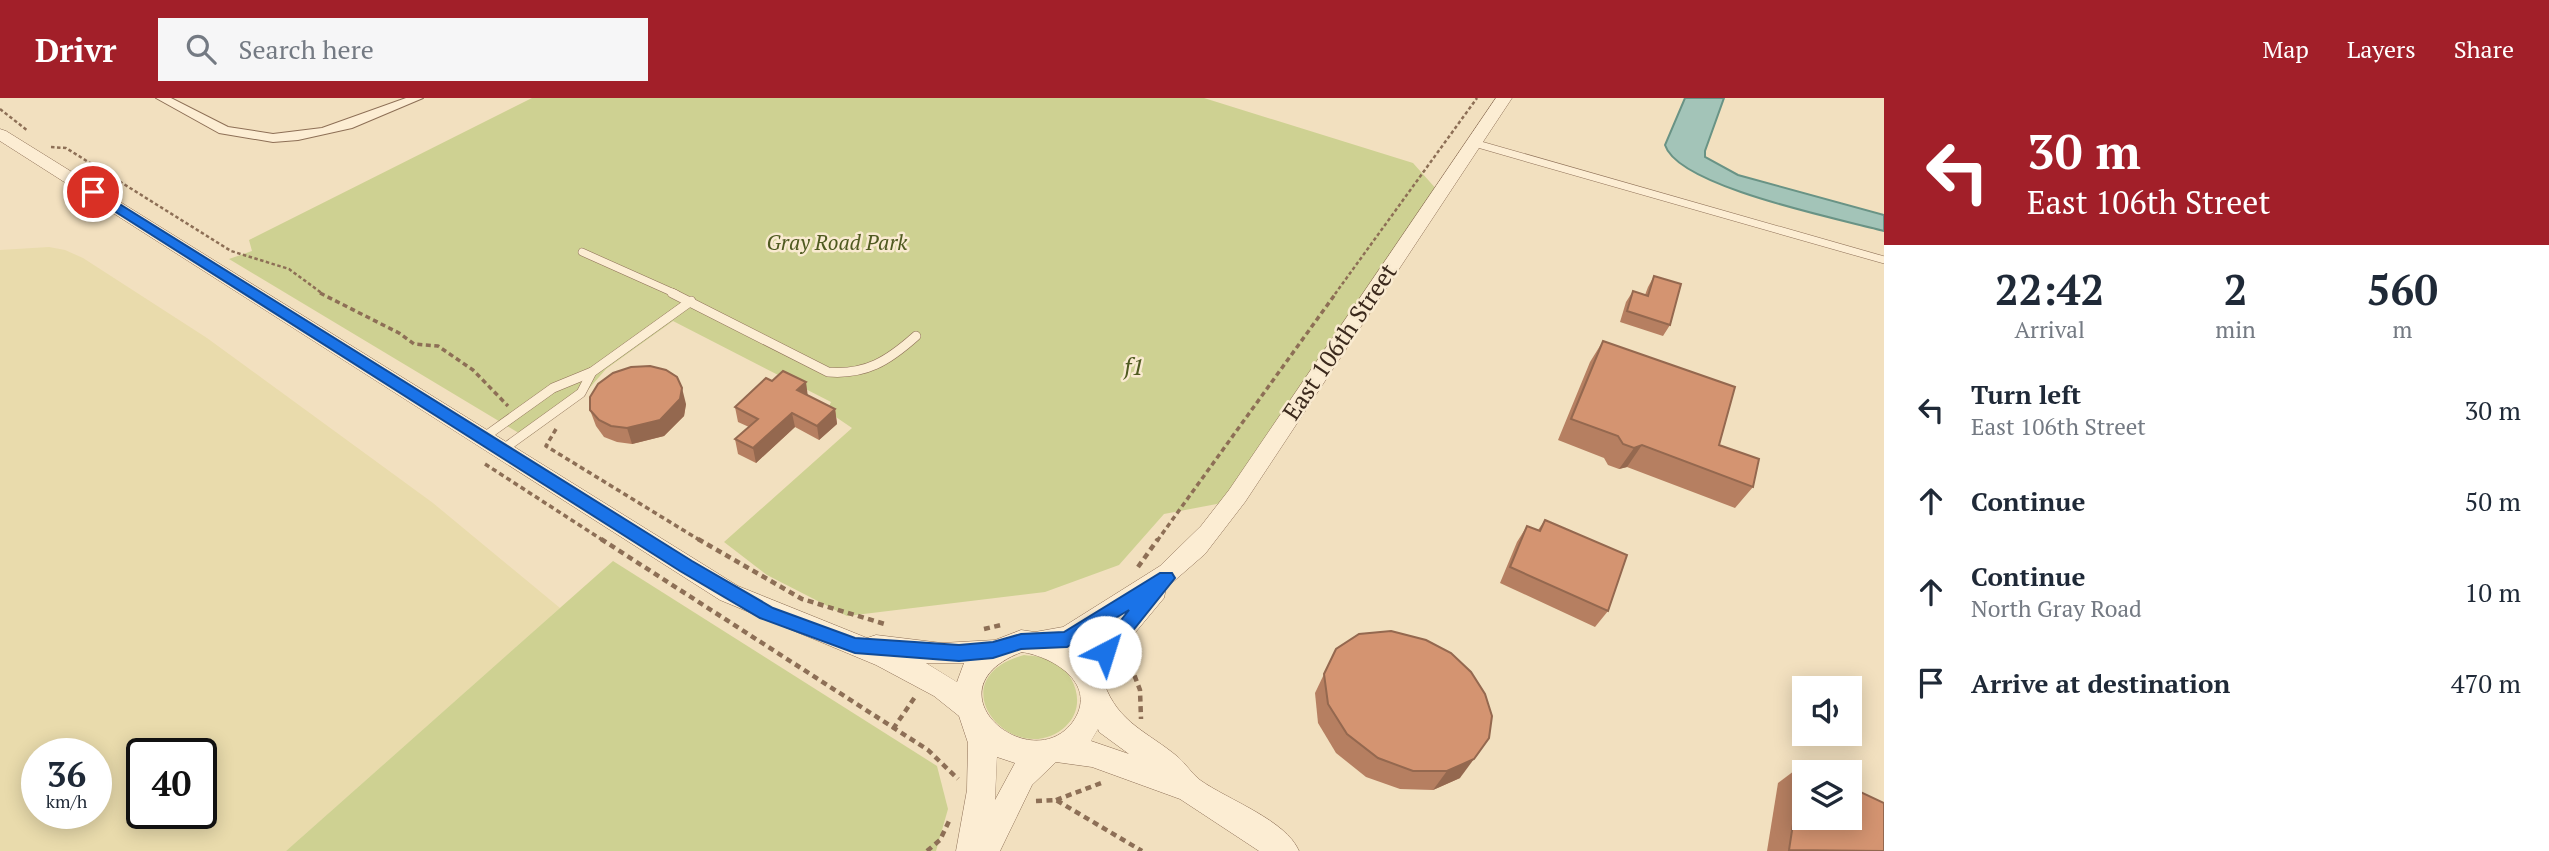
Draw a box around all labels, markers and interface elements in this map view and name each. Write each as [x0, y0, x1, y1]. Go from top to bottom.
search box [158, 18, 648, 81]
text: Drivr [35, 28, 116, 71]
icon: search [182, 30, 220, 68]
text: Search here [238, 32, 374, 66]
text: Map [2262, 33, 2309, 65]
text: Layers [2347, 33, 2416, 65]
text: Share [2454, 33, 2514, 65]
text: 30 m [2027, 118, 2141, 183]
icon: left [1912, 126, 2003, 217]
pin [63, 162, 123, 222]
icon: arrive [74, 173, 112, 211]
text: East 106th Street [2027, 181, 2270, 223]
park label: Gray Road Park [767, 228, 908, 256]
street label: East 106th Street [1275, 257, 1403, 426]
text: 22:42 [1995, 261, 2104, 317]
text: 2 [2224, 261, 2247, 317]
text: 560 [2367, 261, 2438, 317]
text: Arrival [2014, 314, 2085, 345]
text: min [2215, 314, 2256, 345]
text: m [2392, 314, 2412, 345]
park label: f1 [1122, 350, 1144, 382]
text: Turn left [1971, 377, 2081, 411]
icon: left [1912, 391, 1950, 429]
text: 30 m [2465, 393, 2521, 427]
text: East 106th Street [1971, 411, 2146, 442]
icon: ahead [1912, 482, 1950, 520]
text: Continue [1971, 484, 2085, 518]
text: 50 m [2465, 484, 2521, 518]
text: Continue [1971, 559, 2085, 593]
icon: ahead [1912, 573, 1950, 611]
text: 10 m [2465, 575, 2521, 609]
text: North Gray Road [1971, 593, 2142, 624]
position arrow [1068, 615, 1142, 689]
icon: arrive [1912, 664, 1950, 702]
text: Arrive at destination [1971, 666, 2230, 700]
text: 470 m [2451, 666, 2521, 700]
map controls [1792, 676, 1862, 830]
button: sound [1792, 676, 1862, 746]
speed limit sign: 40 [126, 738, 217, 829]
text: 36 [47, 751, 86, 797]
button: layers [1792, 760, 1862, 830]
text: km/h [46, 789, 87, 813]

